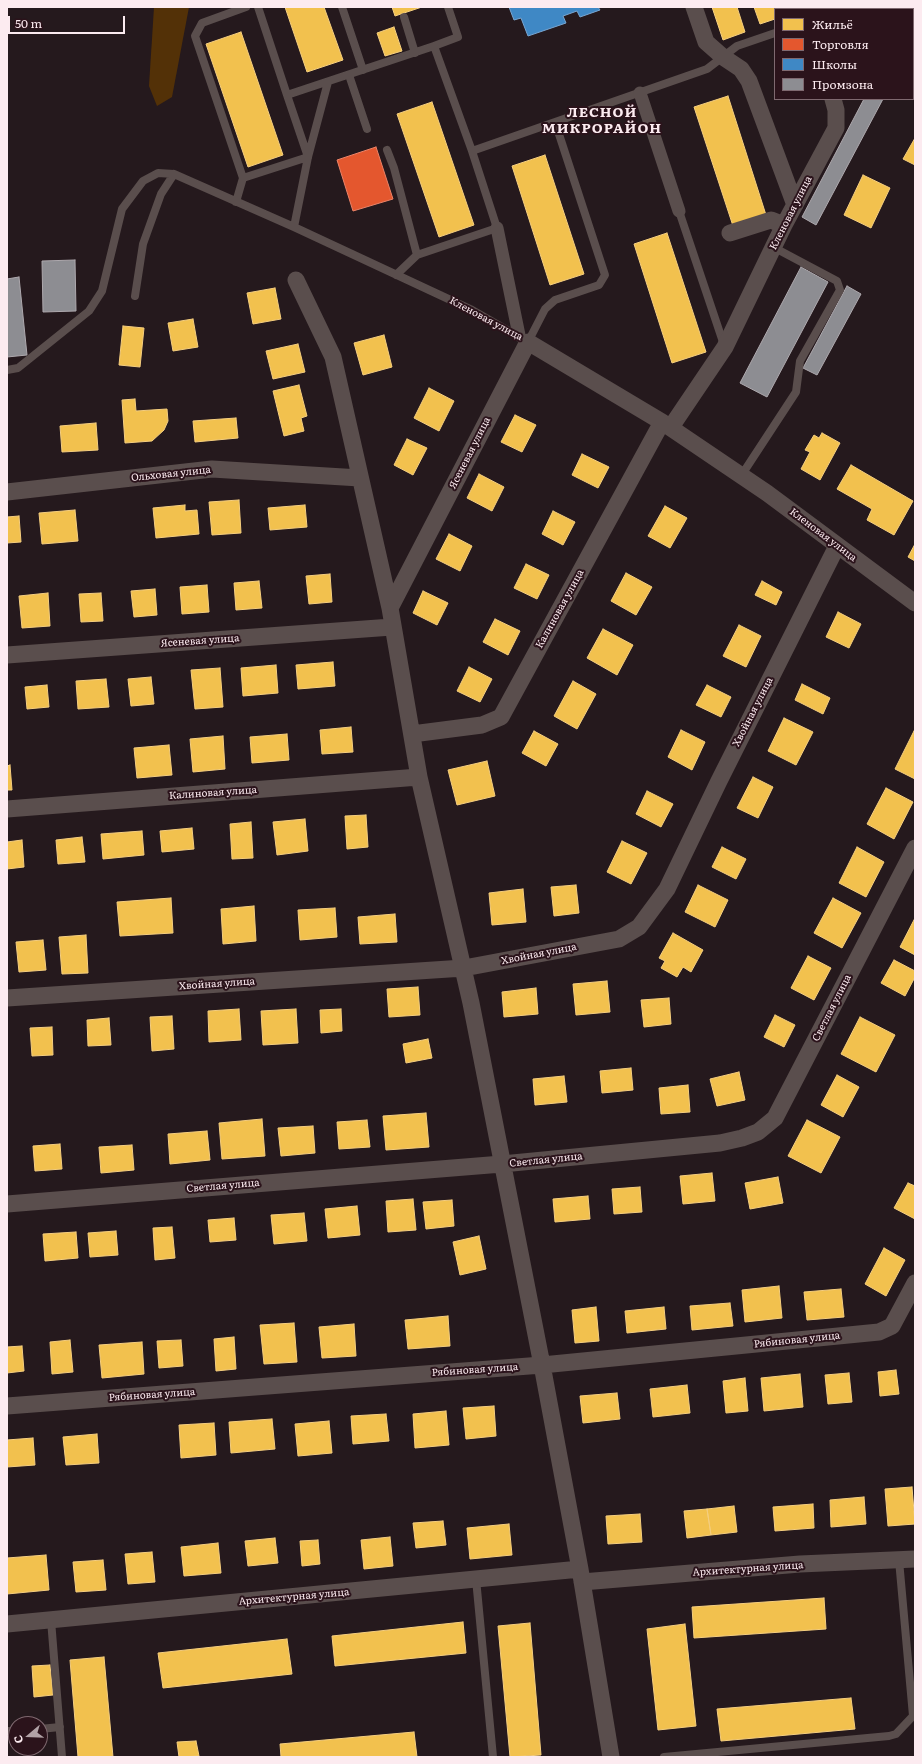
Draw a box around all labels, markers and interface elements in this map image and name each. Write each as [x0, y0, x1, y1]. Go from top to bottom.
scale bar [10, 8, 127, 34]
legend [774, 8, 914, 100]
text: 50 m [15, 14, 42, 32]
text: Жильё [812, 15, 853, 33]
text: Торговля [812, 35, 869, 53]
text: Школы [812, 55, 857, 73]
text: Промзона [812, 75, 873, 93]
district label: ЛЕСНОЙ МИКРОРАЙОН [542, 105, 662, 138]
street label: Кленовая улица [767, 174, 815, 252]
street label: Кленовая улица [447, 295, 525, 343]
street label: Ясеневая улица [447, 415, 493, 491]
street label: Ольховая улица [131, 464, 211, 484]
street label: Кленовая улица [787, 506, 859, 564]
street label: Калиновая улица [533, 568, 587, 650]
street label: Ясеневая улица [160, 632, 240, 650]
street label: Хвойная улица [730, 675, 776, 749]
street label: Калиновая улица [169, 784, 257, 802]
street label: Хвойная улица [500, 941, 578, 967]
street label: Светлая улица [810, 973, 854, 1043]
street label: Хвойная улица [179, 975, 255, 993]
street label: Светлая улица [509, 1150, 583, 1170]
street label: Светлая улица [186, 1177, 260, 1195]
street label: Рябиновая улица [753, 1330, 841, 1350]
street label: Рябиновая улица [431, 1361, 519, 1379]
street label: Рябиновая улица [108, 1386, 196, 1404]
street label: Архитектурная улица [692, 1559, 804, 1579]
street label: Архитектурная улица [238, 1586, 350, 1608]
north arrow [8, 1716, 48, 1756]
text: С [9, 1733, 26, 1746]

